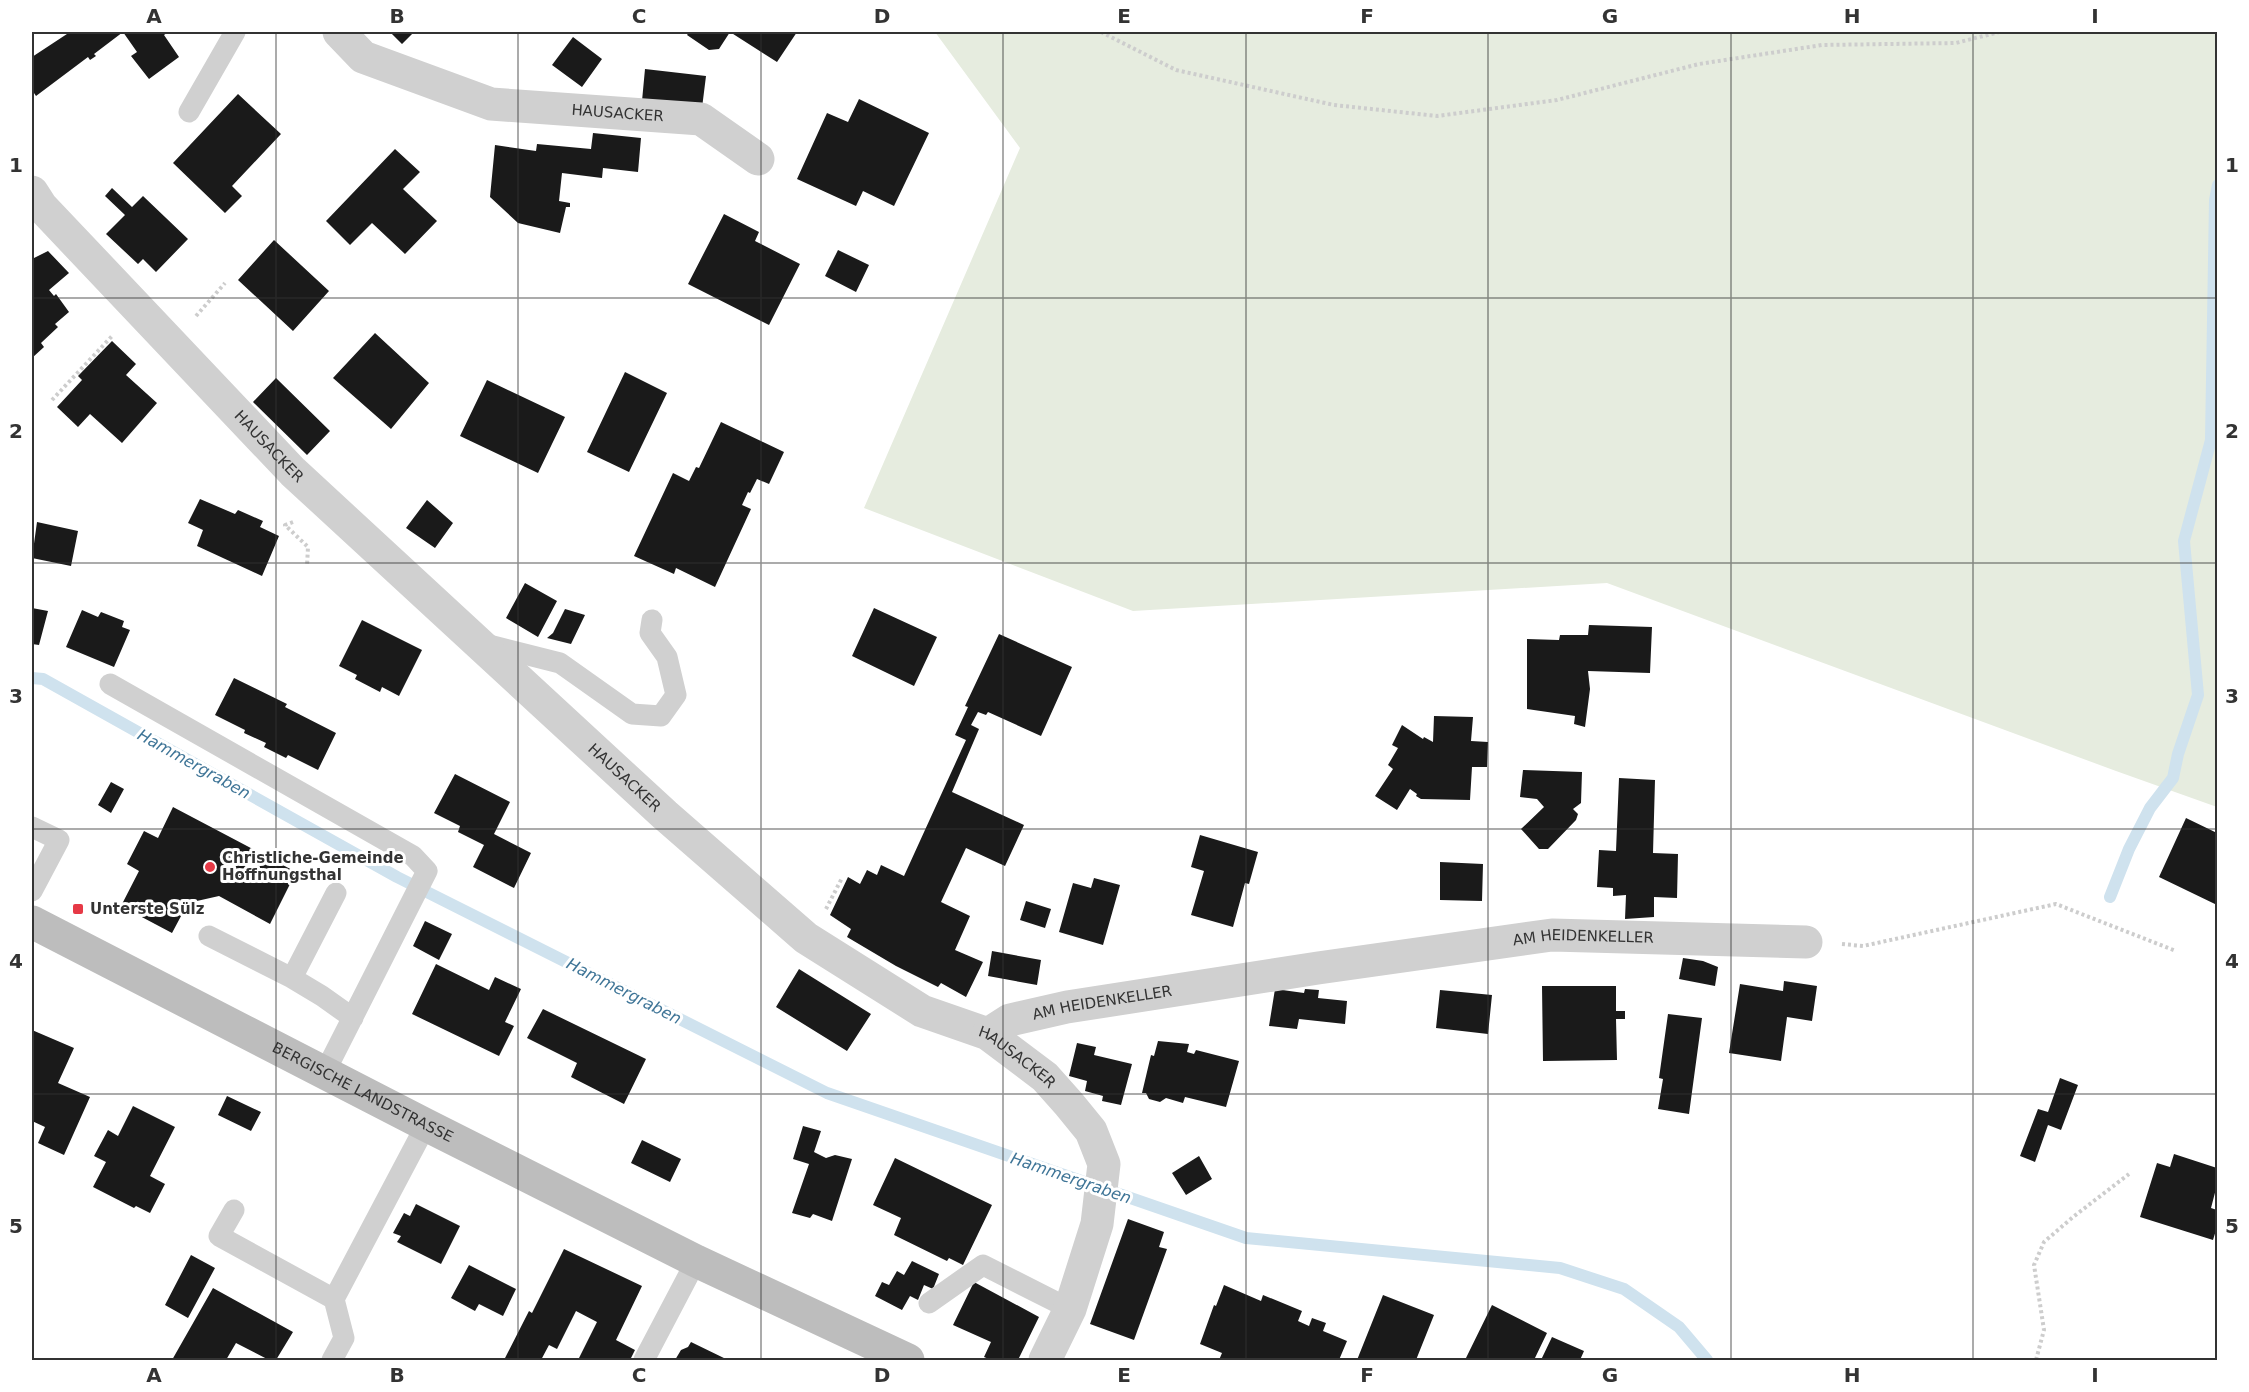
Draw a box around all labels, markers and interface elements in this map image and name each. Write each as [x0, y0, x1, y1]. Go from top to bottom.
text: A [146, 4, 162, 28]
text: B [389, 4, 405, 28]
text: C [632, 4, 646, 28]
text: D [874, 4, 890, 28]
text: E [1117, 4, 1131, 28]
text: F [1360, 4, 1374, 28]
text: G [1602, 4, 1618, 28]
text: H [1844, 4, 1860, 28]
text: I [2091, 4, 2099, 28]
street label: HAUSACKER [571, 101, 664, 125]
text: 1 [9, 153, 23, 177]
text: 1 [2225, 153, 2239, 177]
street label: HAUSACKER [231, 407, 307, 486]
text: 2 [9, 419, 23, 443]
text: 2 [2225, 419, 2239, 443]
text: 3 [9, 684, 23, 708]
text: 3 [2225, 684, 2239, 708]
water label: Hammergraben [134, 725, 254, 803]
street label: HAUSACKER [584, 740, 665, 816]
place label: Christliche-Gemeinde Hoffnungsthal [222, 849, 404, 884]
marker: Christliche-Gemeinde Hoffnungsthal [203, 860, 217, 874]
place label: Unterste Sülz [90, 900, 205, 918]
marker: Unterste Sülz [71, 902, 85, 916]
street label: AM HEIDENKELLER [1512, 926, 1654, 949]
text: 4 [9, 949, 23, 973]
text: 4 [2225, 949, 2239, 973]
water label: Hammergraben [564, 954, 684, 1028]
street label: AM HEIDENKELLER [1031, 982, 1173, 1024]
street label: HAUSACKER [976, 1022, 1060, 1092]
street label: BERGISCHE LANDSTRASSE [269, 1038, 456, 1146]
water label: Hammergraben [1008, 1148, 1134, 1208]
text: 5 [9, 1214, 23, 1238]
text: 5 [2225, 1214, 2239, 1238]
text: A [146, 1363, 162, 1387]
text: B [389, 1363, 405, 1387]
text: C [632, 1363, 646, 1387]
text: D [874, 1363, 890, 1387]
text: E [1117, 1363, 1131, 1387]
text: F [1360, 1363, 1374, 1387]
text: G [1602, 1363, 1618, 1387]
text: H [1844, 1363, 1860, 1387]
text: I [2091, 1363, 2099, 1387]

